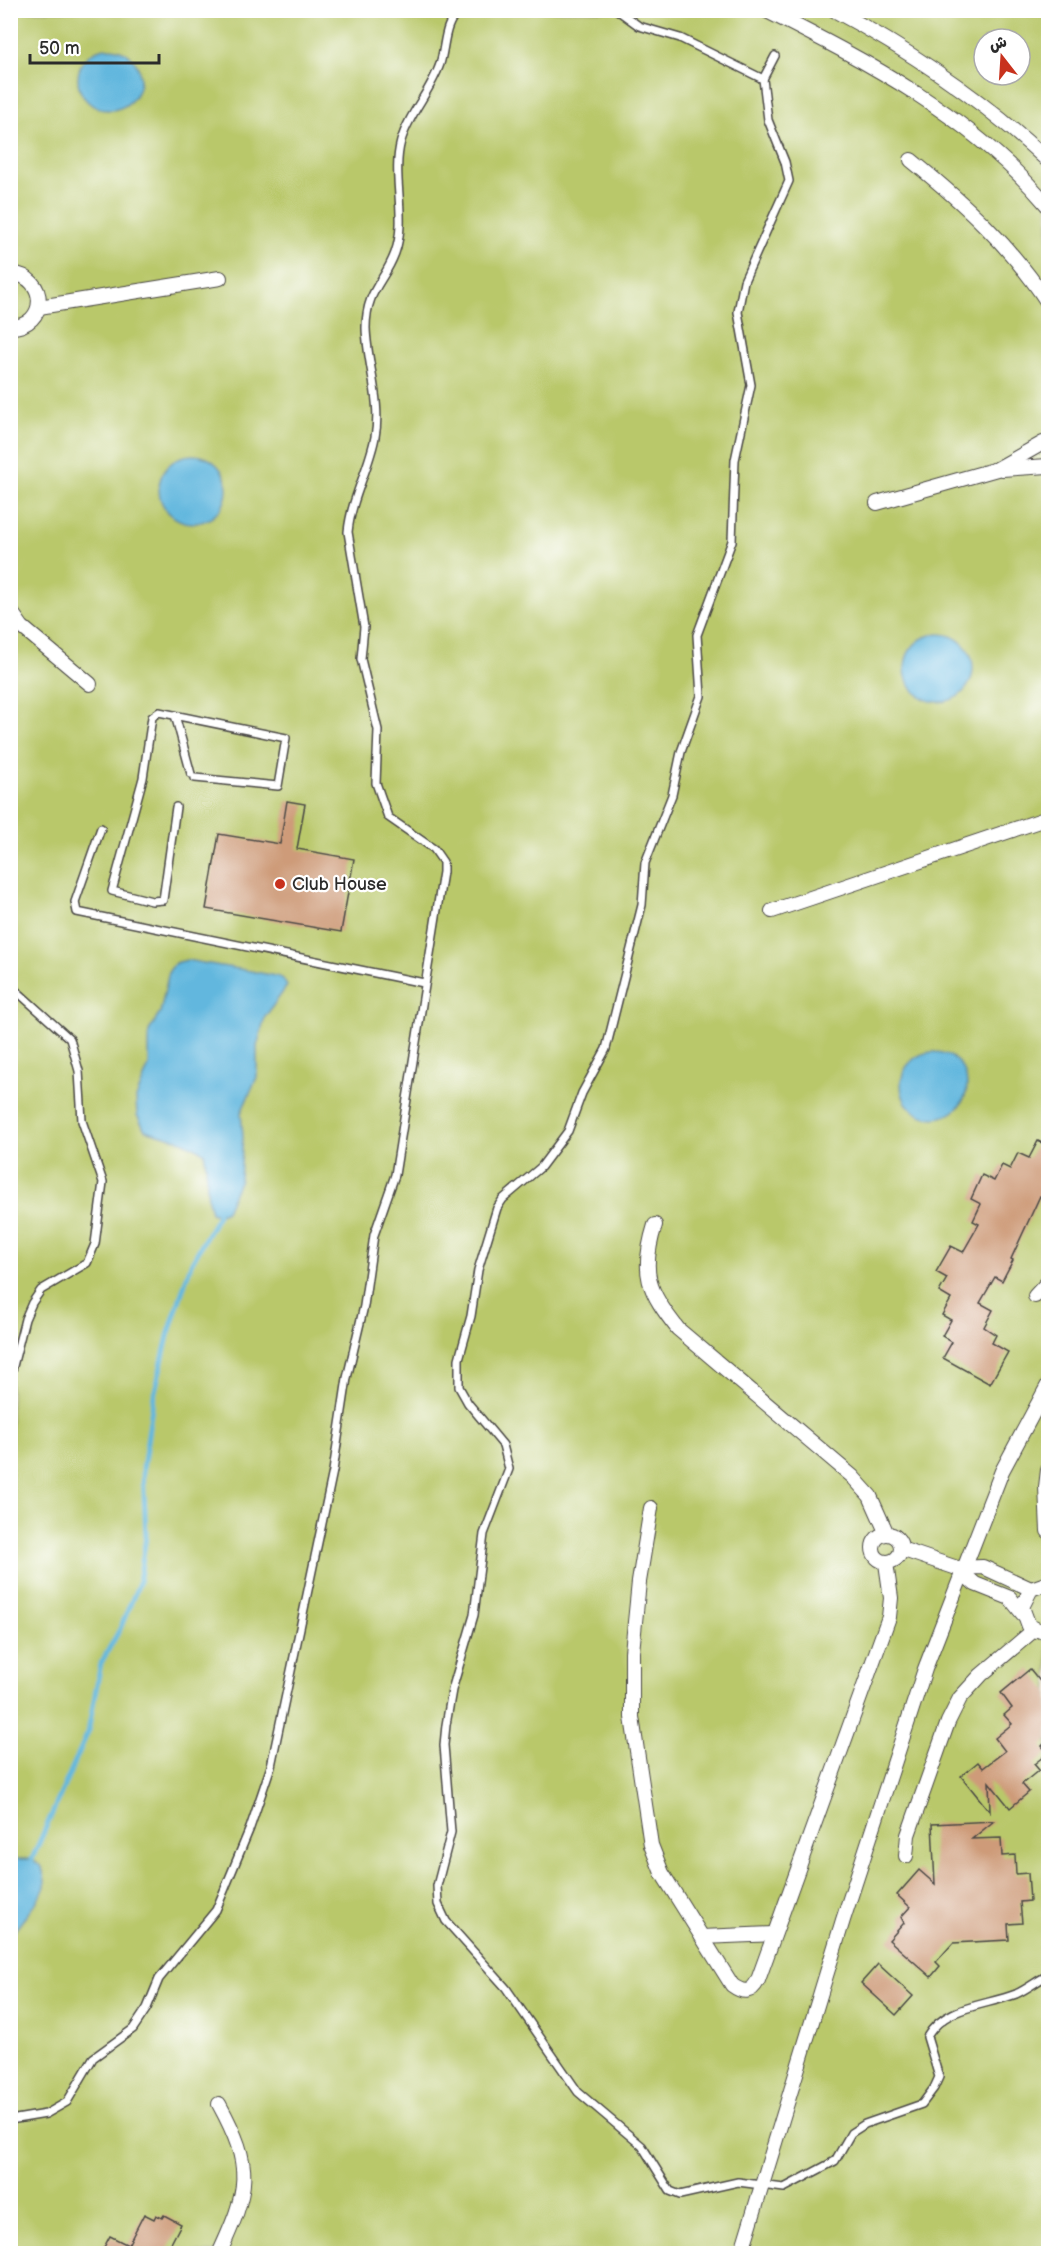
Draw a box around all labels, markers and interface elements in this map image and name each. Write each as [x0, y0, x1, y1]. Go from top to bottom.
scale bar [30, 27, 159, 65]
north arrow [972, 27, 1032, 87]
text: ش [987, 32, 1009, 56]
text: 50 m [39, 38, 80, 59]
place label: Club House [292, 874, 387, 895]
marker: Club House [273, 877, 287, 891]

